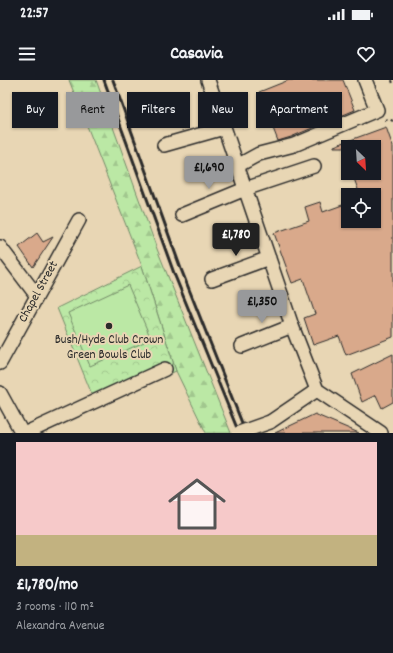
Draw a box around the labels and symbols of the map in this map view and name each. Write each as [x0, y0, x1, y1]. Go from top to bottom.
north arrow [341, 140, 381, 180]
pin: £1,690 [176, 156, 242, 190]
pin: £1,780 [203, 223, 269, 257]
street label: Chapel Street [14, 258, 64, 326]
pin: £1,350 [229, 290, 295, 324]
marker: Bush/Hyde Club Crown Green Bowls Club [104, 321, 114, 331]
place label: Bush/Hyde Club Crown Green Bowls Club [55, 331, 163, 365]

